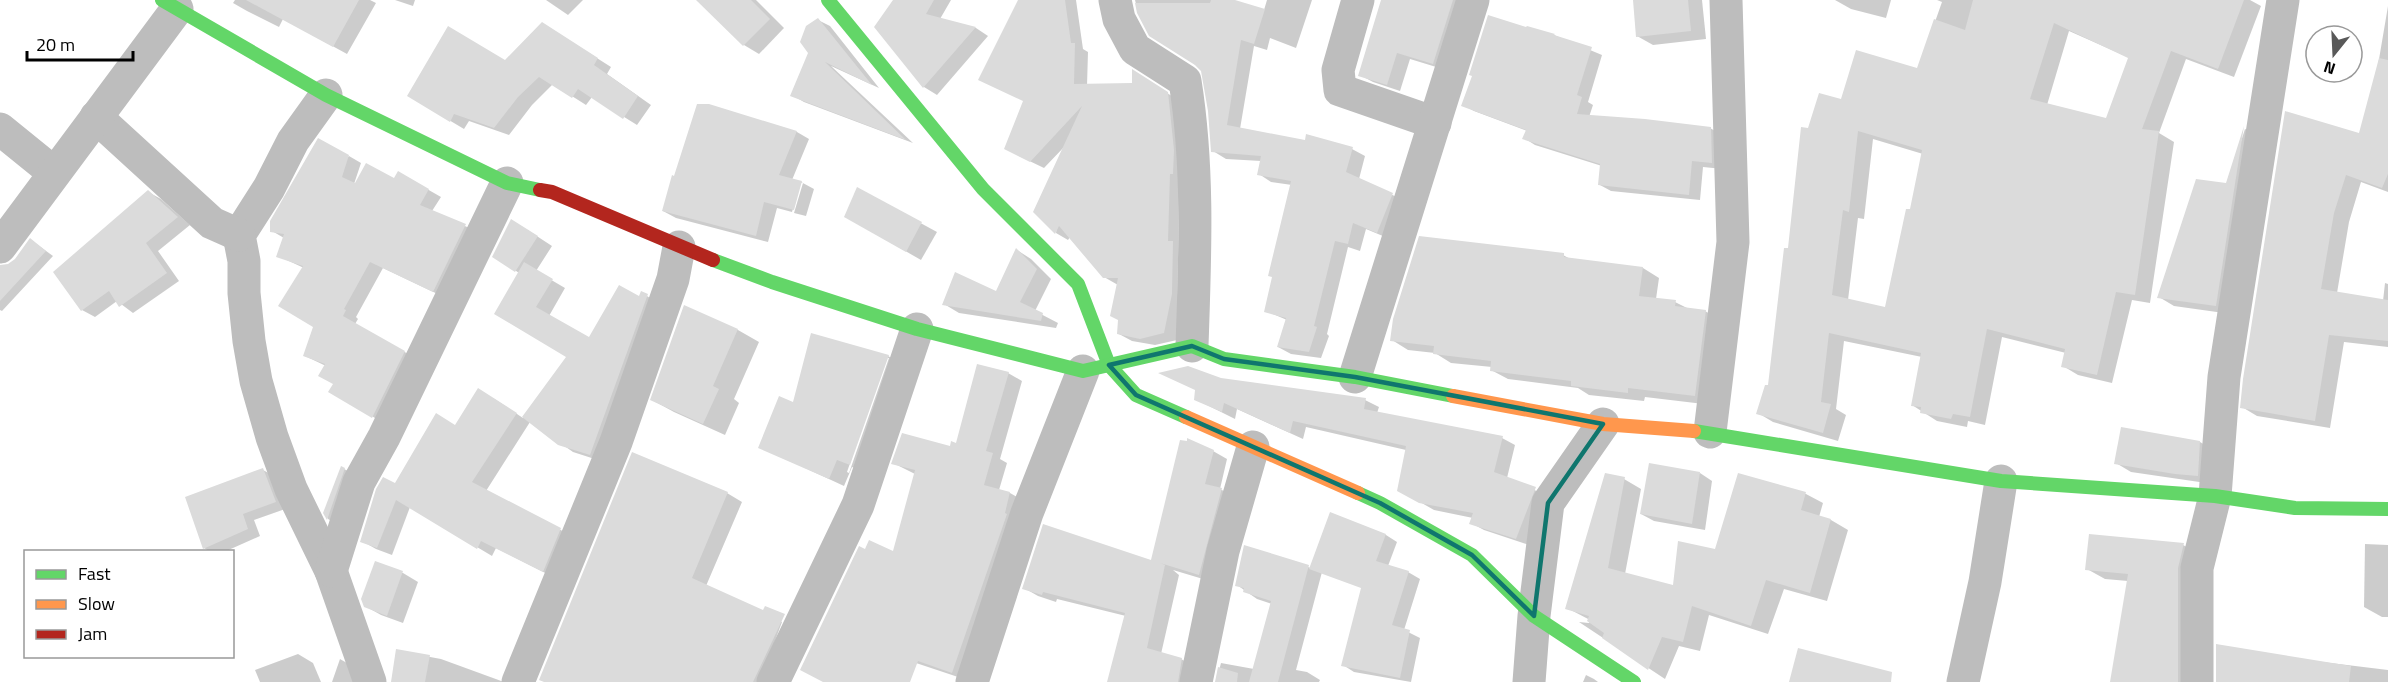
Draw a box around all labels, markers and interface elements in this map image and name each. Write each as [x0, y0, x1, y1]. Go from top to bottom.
scale bar [27, 24, 134, 62]
north arrow [2304, 24, 2364, 84]
text: 20 m [36, 31, 75, 58]
text: N [2320, 55, 2338, 81]
legend [24, 550, 234, 658]
text: Fast [78, 560, 111, 587]
text: Slow [78, 590, 115, 617]
text: Jam [78, 620, 107, 647]

